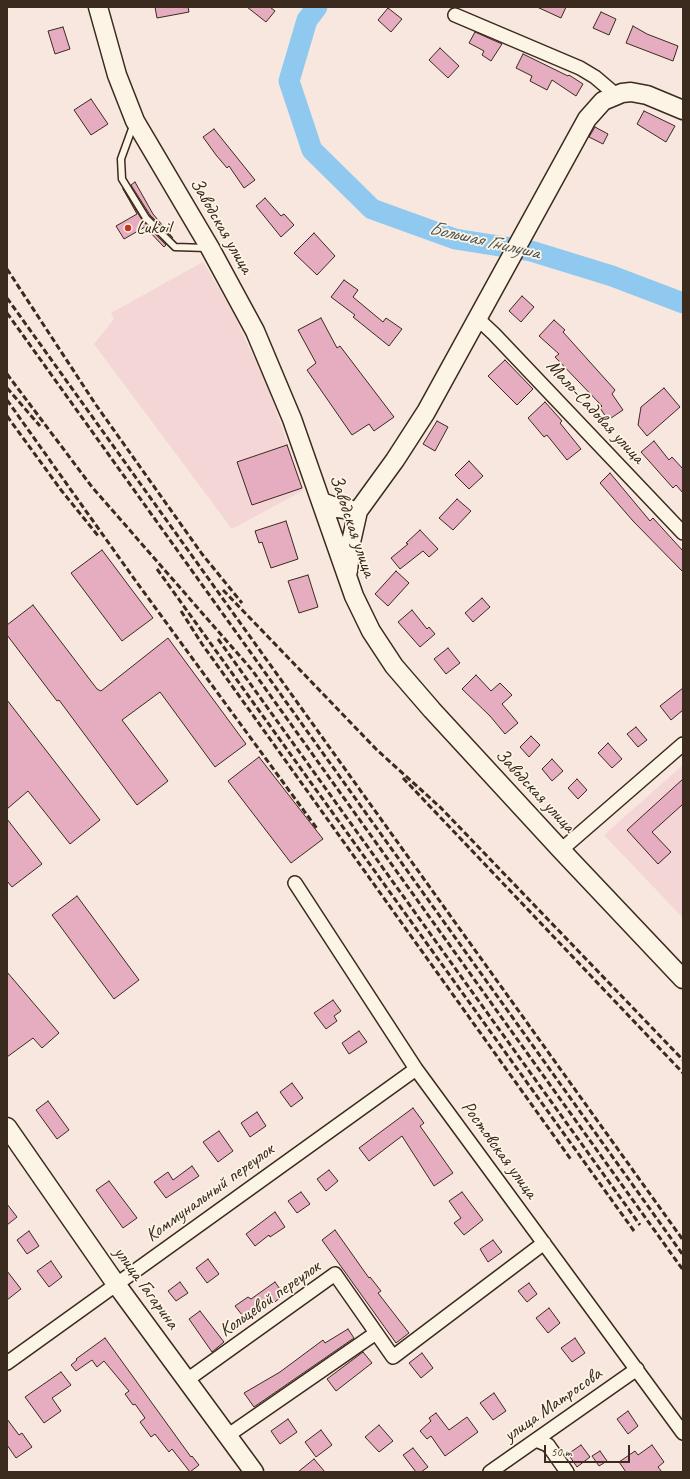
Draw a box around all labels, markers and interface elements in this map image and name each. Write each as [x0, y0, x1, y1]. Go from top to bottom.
street label: Заводская улица [184, 174, 258, 278]
place label: Lukoil [136, 217, 171, 239]
water label: Большая Гнилуша [426, 217, 542, 265]
marker: Lukoil [123, 223, 133, 233]
street label: Мало-Садовая улица [541, 355, 649, 469]
street label: Заводская улица [324, 472, 380, 580]
street label: Заводская улица [490, 744, 580, 838]
street label: Ростовская улица [456, 1097, 542, 1203]
street label: Коммунальный переулок [141, 1139, 279, 1247]
street label: улица Гагарина [108, 1242, 184, 1334]
street label: Кольцевой переулок [215, 1256, 325, 1342]
street label: улица Матросова [500, 1363, 606, 1447]
scale bar [546, 1437, 632, 1463]
text: 50 m [551, 1444, 571, 1460]

